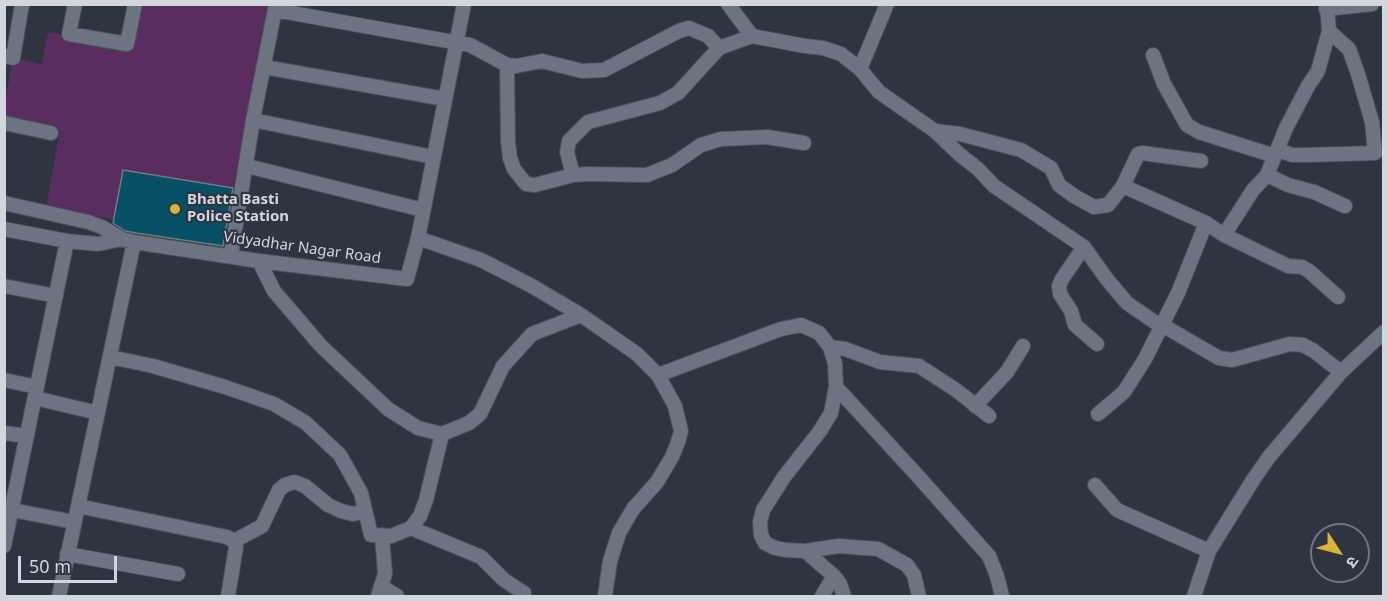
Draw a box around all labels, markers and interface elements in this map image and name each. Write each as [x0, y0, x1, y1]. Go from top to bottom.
place label: Bhatta Basti Police Station [187, 191, 289, 226]
marker: Bhatta Basti Police Station [168, 202, 182, 216]
street label: Vidyadhar Nagar Road [222, 228, 382, 268]
north arrow [1310, 523, 1370, 583]
scale bar [21, 544, 120, 582]
text: उ [1341, 552, 1365, 573]
text: 50 m [29, 554, 71, 578]

